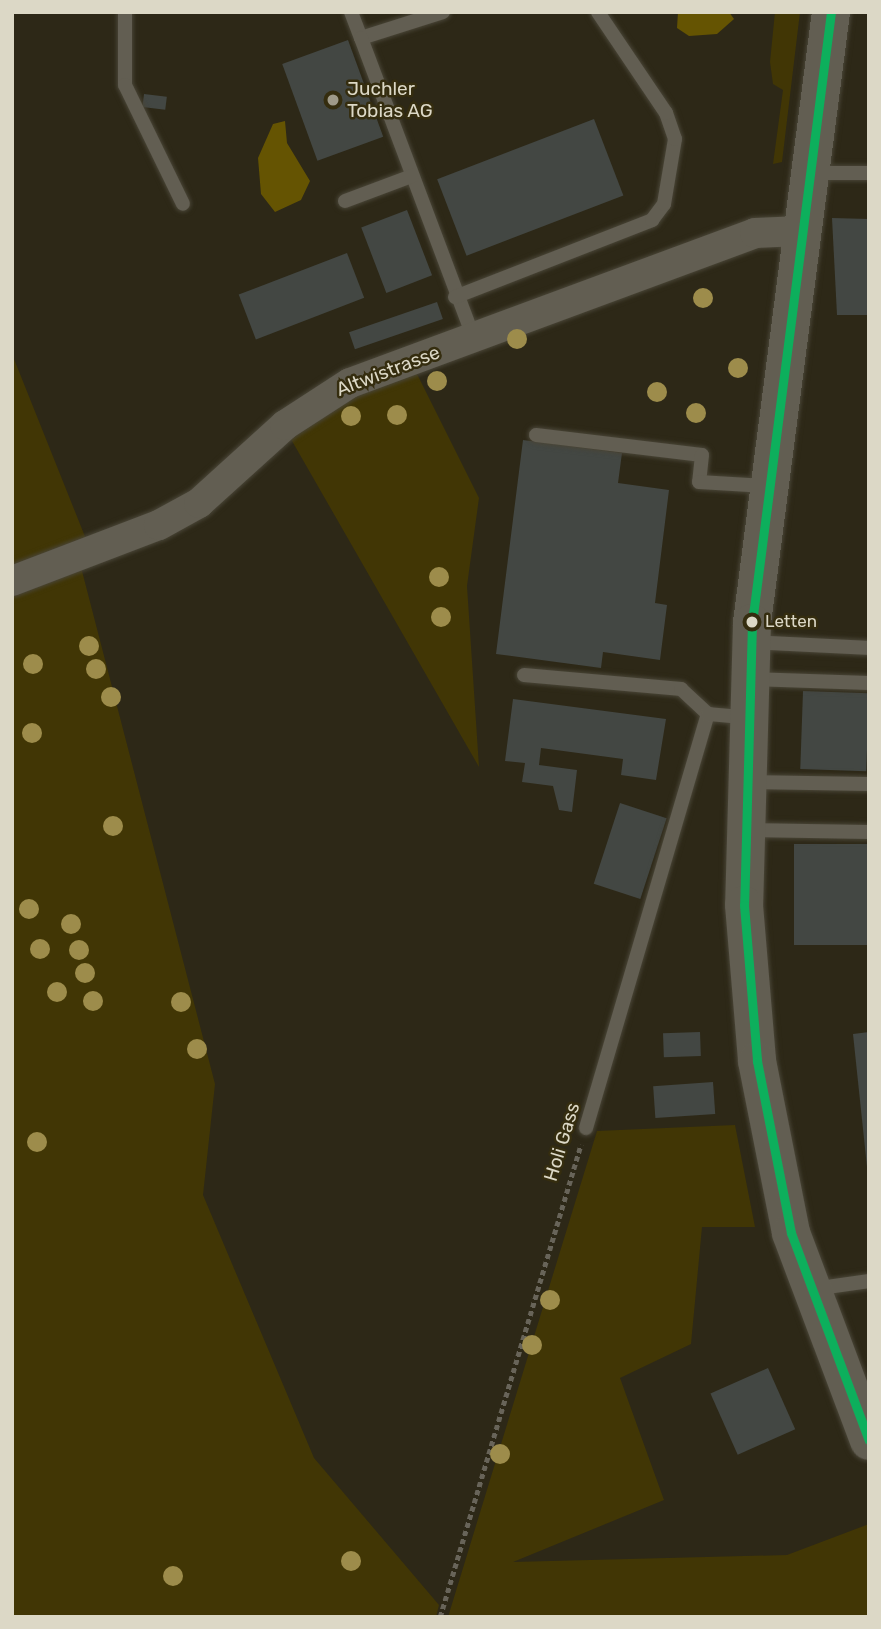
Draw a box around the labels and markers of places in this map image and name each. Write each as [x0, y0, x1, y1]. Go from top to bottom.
place label: Juchler Tobias AG [347, 78, 433, 122]
marker: Juchler Tobias AG [325, 92, 341, 108]
place label: Letten [765, 612, 817, 632]
marker: Letten [745, 615, 759, 629]

